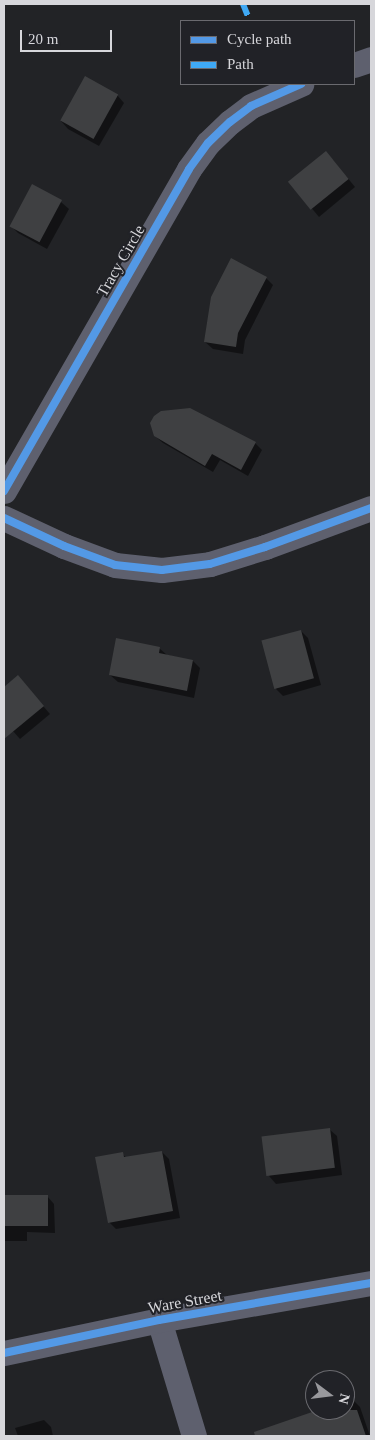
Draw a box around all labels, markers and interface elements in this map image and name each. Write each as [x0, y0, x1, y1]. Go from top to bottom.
scale bar [22, 20, 115, 52]
legend [180, 20, 355, 85]
text: 20 m [28, 31, 58, 47]
text: Cycle path [227, 31, 292, 47]
text: Path [227, 56, 254, 72]
street label: Tracy Circle [93, 222, 149, 300]
street label: Ware Street [147, 1286, 223, 1318]
north arrow [305, 1370, 355, 1420]
text: N [335, 1392, 353, 1406]

